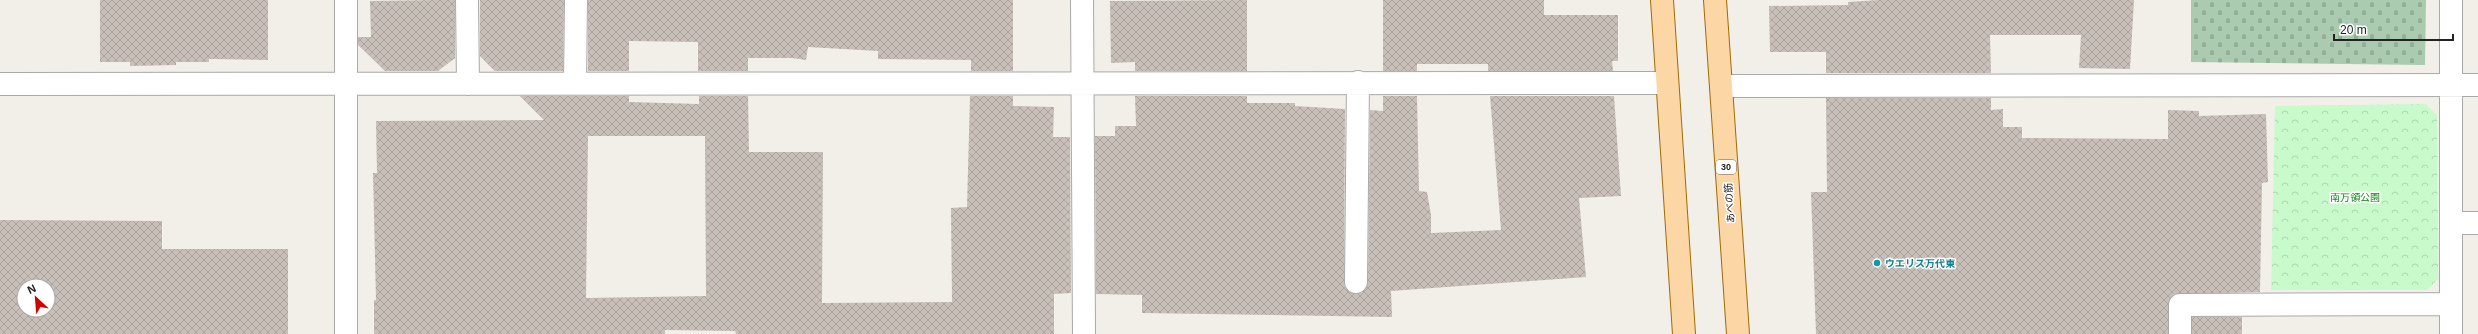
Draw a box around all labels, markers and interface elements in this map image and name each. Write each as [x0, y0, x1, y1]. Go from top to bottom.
scale bar [2334, 16, 2453, 42]
text: 20 m [2340, 23, 2367, 37]
road number: 30 [1716, 160, 1736, 174]
street label: あべの筋 [1723, 183, 1736, 223]
park label: 南万領公園 [2330, 192, 2380, 203]
marker: ウエリス万代東 [1872, 258, 1882, 268]
place label: ウエリス万代東 [1885, 258, 1956, 269]
north arrow [16, 278, 56, 318]
text: N [25, 282, 38, 296]

